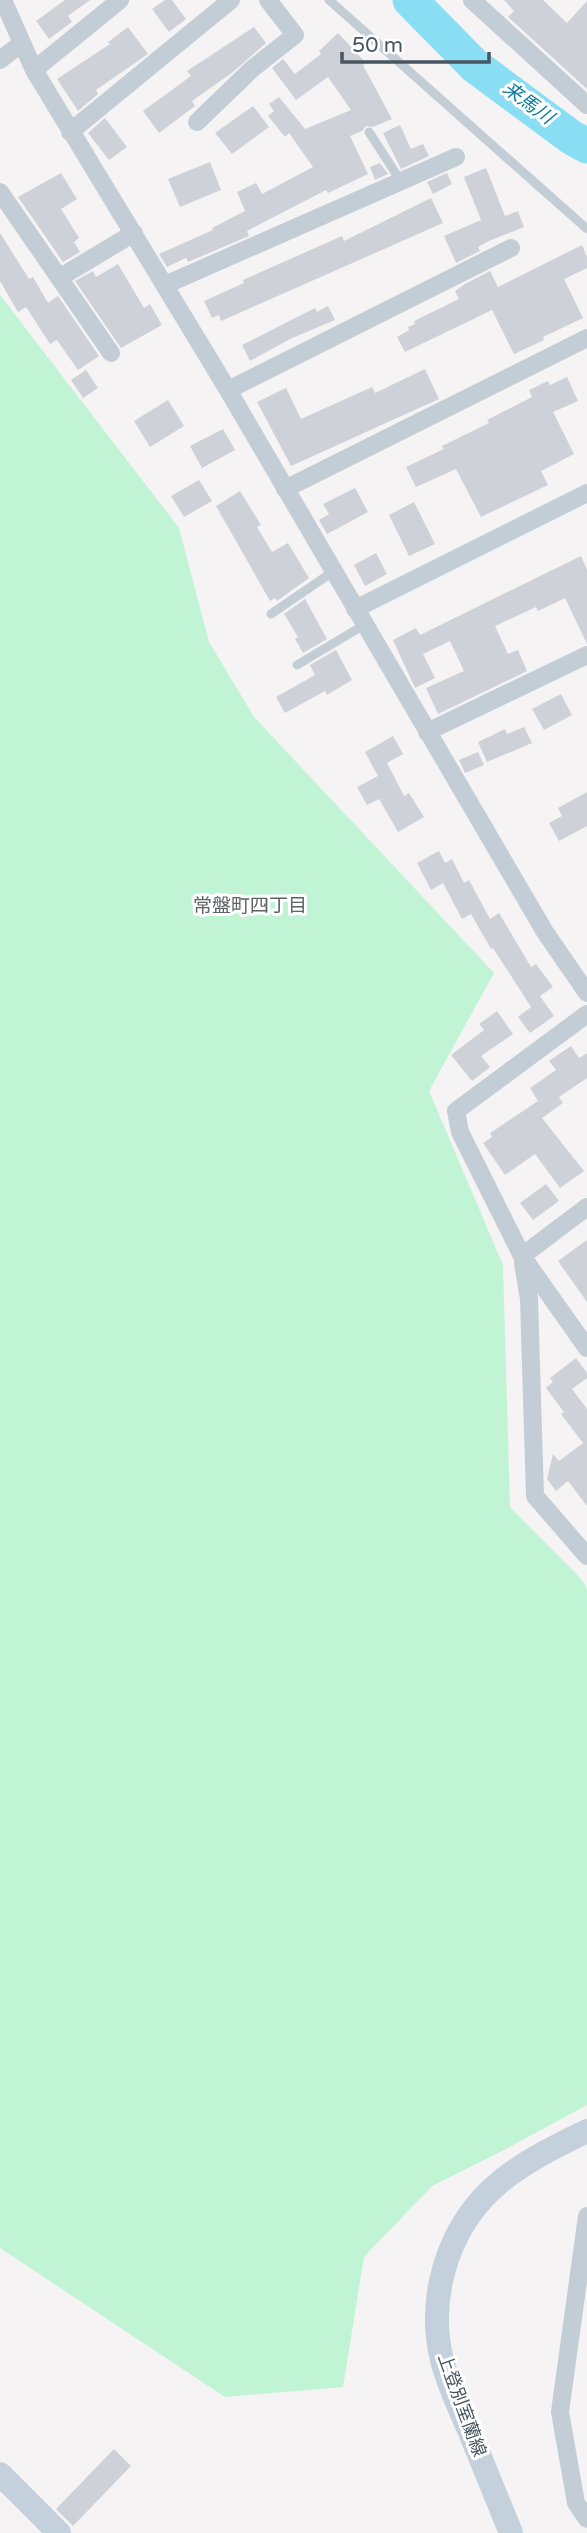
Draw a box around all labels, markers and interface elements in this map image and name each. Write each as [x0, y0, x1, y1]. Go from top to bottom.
scale bar [342, 21, 489, 65]
text: 50 m [352, 33, 403, 58]
water label: 来馬川 [498, 77, 559, 130]
district label: 常盤町四丁目 [193, 895, 307, 917]
street label: 上登別室蘭線 [433, 2350, 491, 2460]

